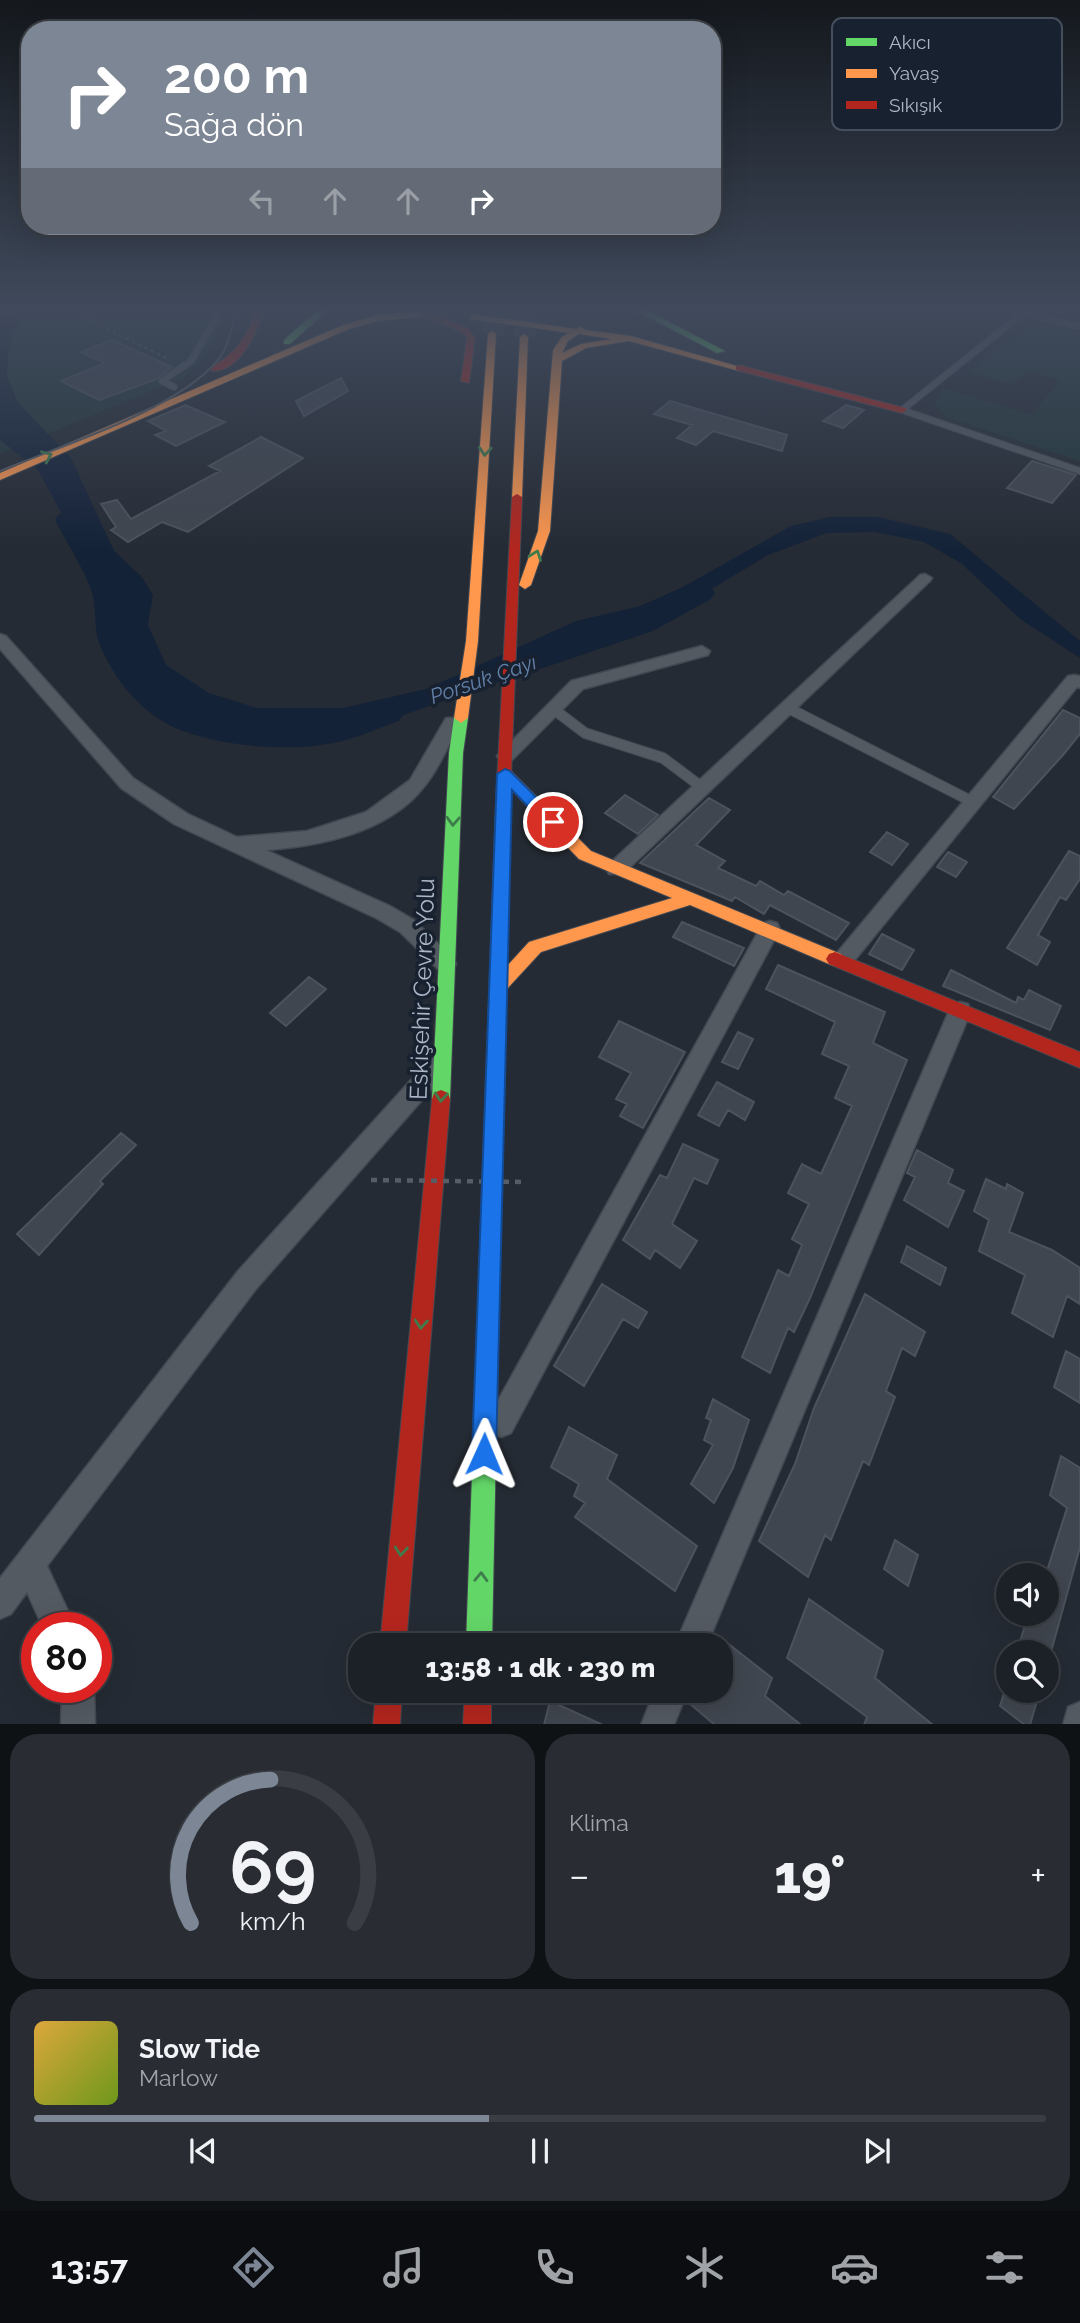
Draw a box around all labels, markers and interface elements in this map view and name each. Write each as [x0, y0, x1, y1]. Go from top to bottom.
legend [832, 18, 1062, 130]
text: Akıcı [889, 31, 931, 53]
text: 200 m [164, 47, 309, 104]
icon: right [49, 49, 140, 140]
text: Yavaş [889, 62, 939, 84]
text: Sıkışık [889, 94, 942, 116]
text: Sağa dön [164, 106, 304, 143]
icon: left [243, 182, 281, 220]
icon: ahead [316, 182, 354, 220]
icon: ahead [389, 182, 427, 220]
icon: right [462, 182, 500, 220]
one-way arrow [477, 446, 492, 457]
one-way arrow [40, 451, 52, 465]
one-way arrow [528, 549, 542, 561]
water label: Porsuk Çayı [426, 649, 540, 709]
pin [523, 792, 583, 852]
icon: arrive [534, 803, 572, 841]
one-way arrow [445, 816, 460, 827]
street label: Eskişehir Çevre Yolu [404, 878, 440, 1100]
one-way arrow [434, 1092, 449, 1103]
one-way arrow [414, 1319, 429, 1330]
position arrow [447, 1417, 521, 1491]
one-way arrow [394, 1545, 409, 1556]
map controls [996, 1563, 1059, 1703]
button: sound [996, 1563, 1059, 1626]
one-way arrow [473, 1571, 489, 1582]
speed limit sign: 80 [21, 1612, 112, 1703]
button: search [996, 1640, 1059, 1703]
text: 13:58 · 1 dk · 230 m [426, 1653, 655, 1683]
text: Klima [569, 1809, 629, 1836]
text: 69 [229, 1825, 316, 1910]
text: 19° [774, 1844, 846, 1905]
text: − [569, 1853, 589, 1898]
text: + [1030, 1853, 1046, 1898]
text: km/h [240, 1905, 305, 1935]
text: Slow Tide [139, 2034, 260, 2064]
text: Marlow [139, 2064, 218, 2091]
icon: previous [184, 2132, 222, 2170]
icon: pause [521, 2132, 559, 2170]
icon: next [858, 2132, 896, 2170]
icon: directions [229, 2243, 278, 2292]
icon: music [379, 2243, 428, 2292]
icon: phone [530, 2243, 579, 2292]
icon: climate [680, 2243, 729, 2292]
icon: car [830, 2243, 879, 2292]
icon: filters [980, 2243, 1029, 2292]
text: 13:57 [51, 2249, 128, 2286]

